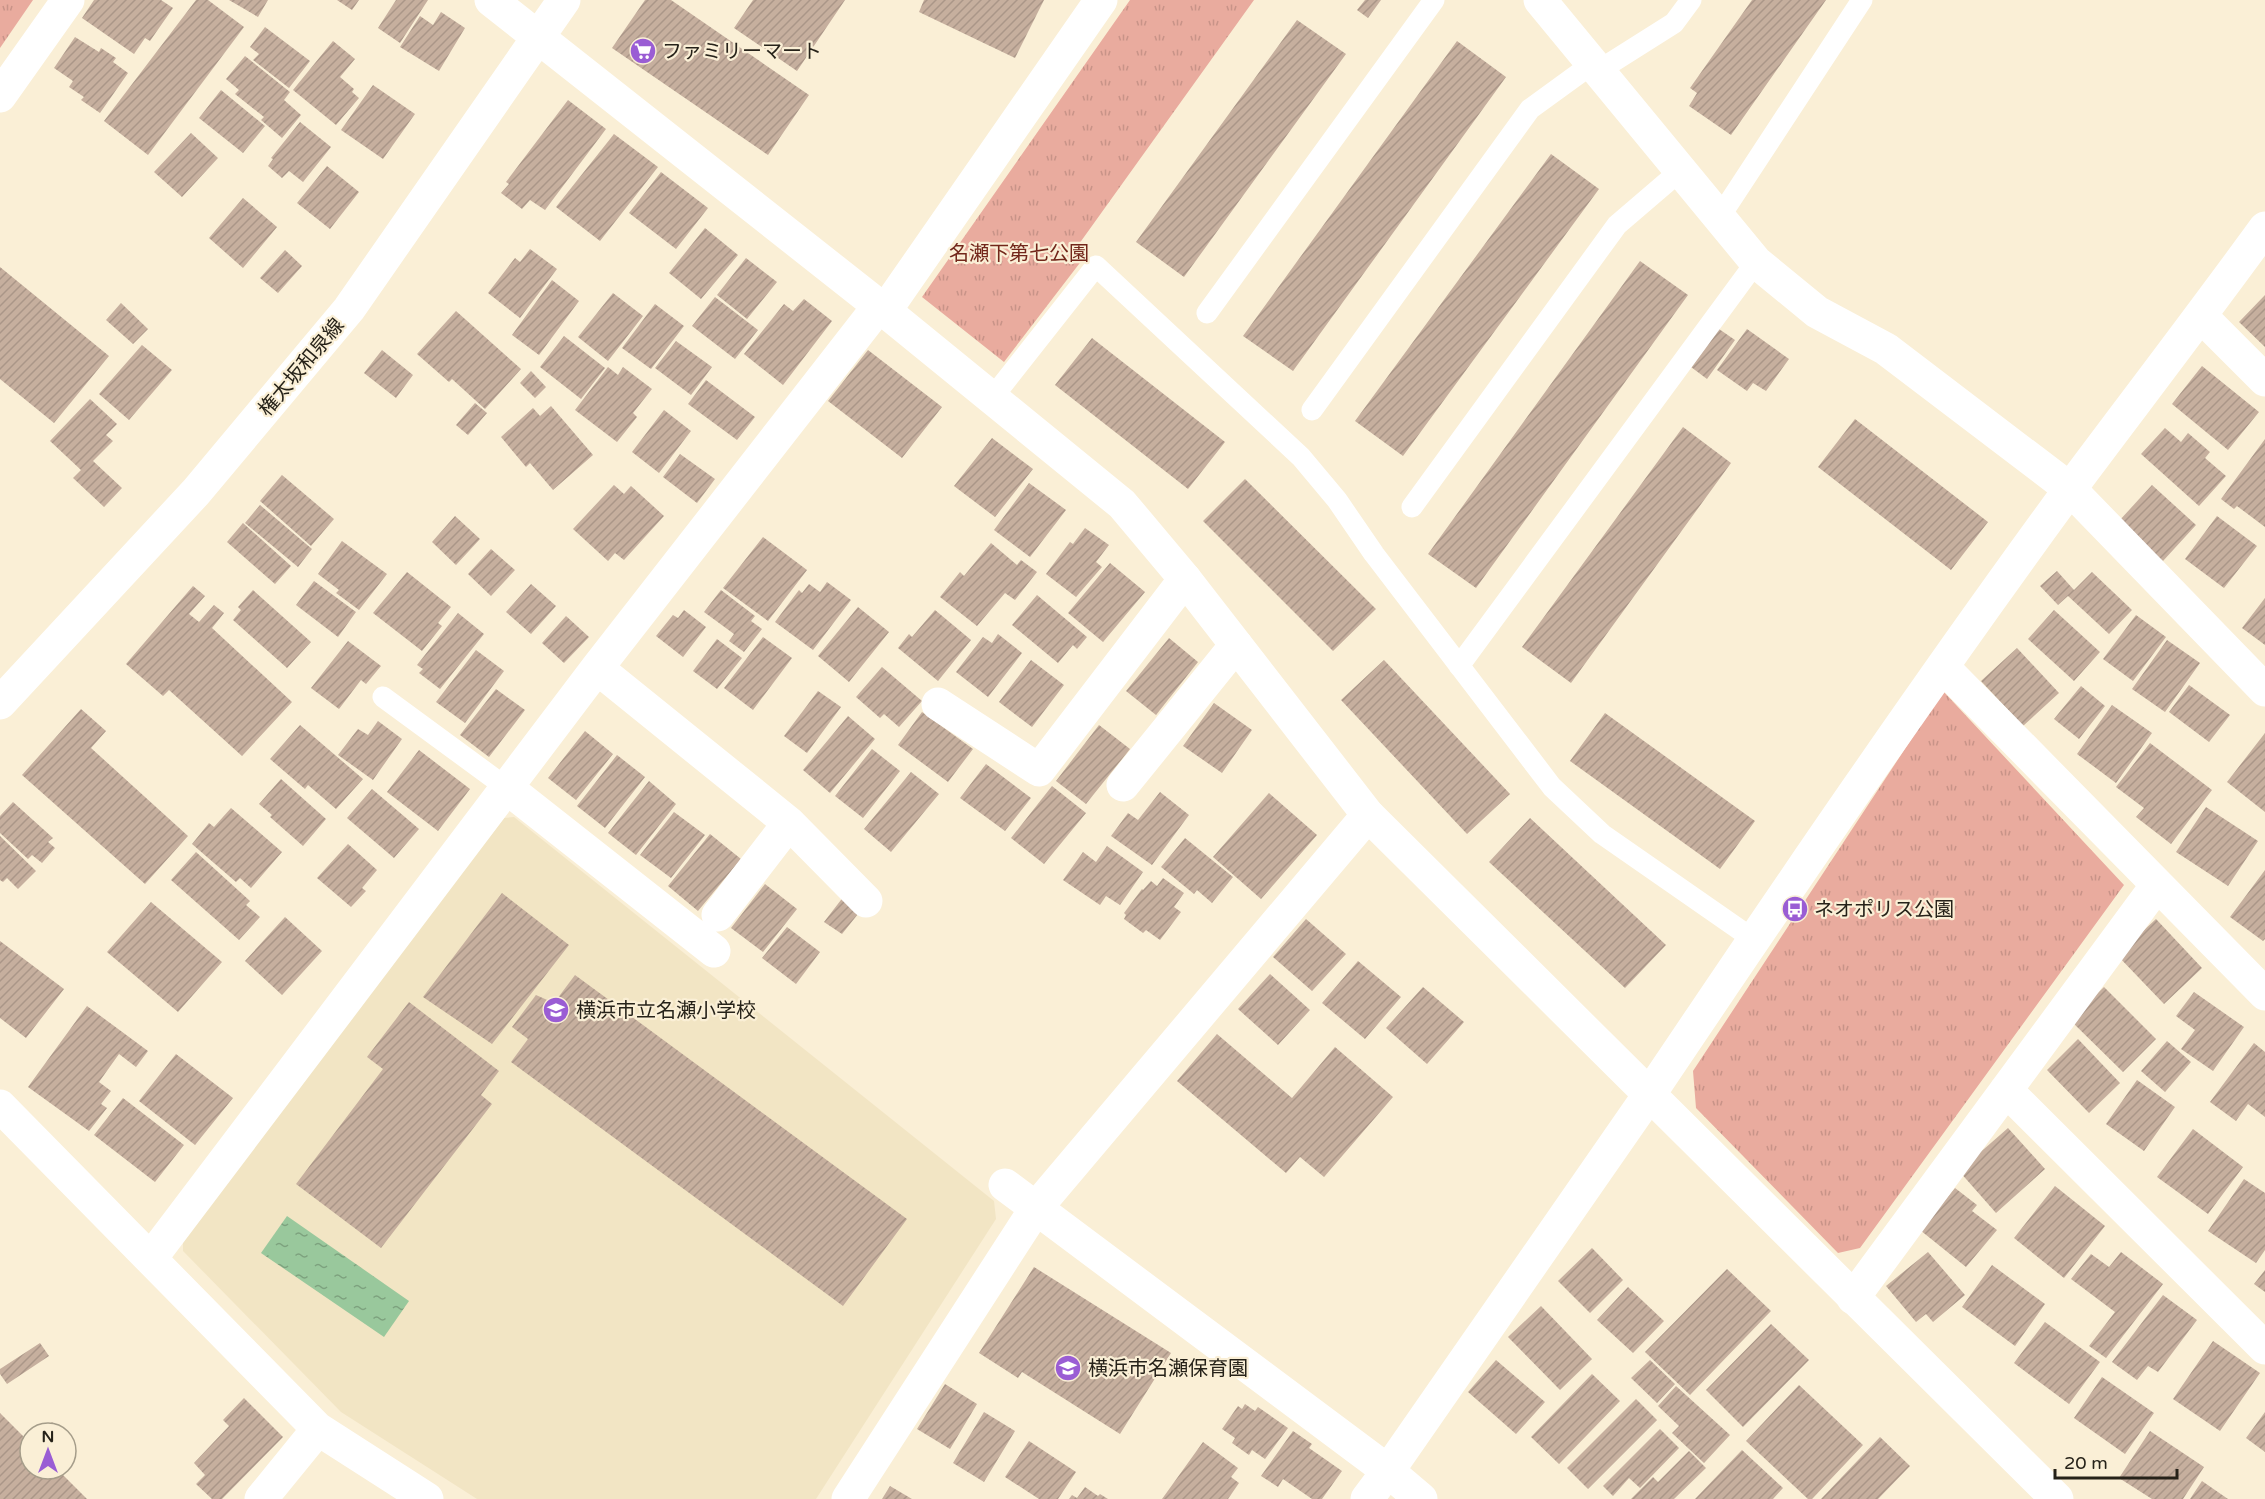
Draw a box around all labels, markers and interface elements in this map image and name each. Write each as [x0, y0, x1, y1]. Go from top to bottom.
supermarket icon: ファミリーマート [628, 36, 658, 66]
place label: ファミリーマート [662, 40, 822, 64]
park label: 名瀬下第七公園 [949, 242, 1089, 266]
street label: 権太坂和泉線 [254, 314, 350, 421]
bus stop icon: ネオポリス公園 [1780, 894, 1810, 924]
place label: ネオポリス公園 [1814, 898, 1954, 922]
school or university icon: 横浜市立名瀬小学校 [541, 995, 571, 1025]
place label: 横浜市立名瀬小学校 [576, 999, 756, 1023]
school or university icon: 横浜市名瀬保育園 [1053, 1353, 1083, 1383]
place label: 横浜市名瀬保育園 [1088, 1357, 1248, 1381]
north arrow [18, 1421, 78, 1481]
text: N [42, 1427, 54, 1447]
scale bar [2055, 1442, 2176, 1480]
text: 20 m [2064, 1452, 2108, 1474]

